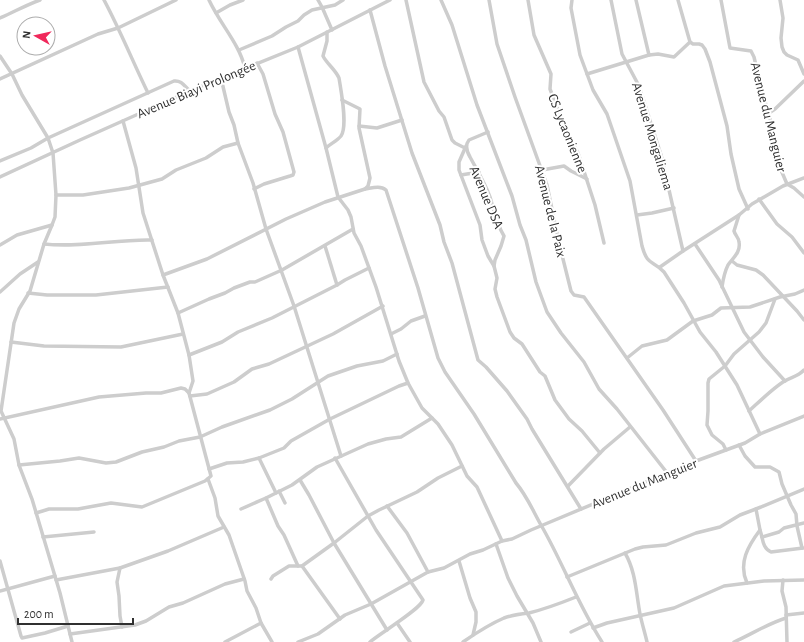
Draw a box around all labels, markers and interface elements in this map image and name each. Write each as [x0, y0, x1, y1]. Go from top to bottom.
north arrow [16, 16, 56, 56]
text: N [21, 30, 33, 39]
street label: Avenue Biayi Prolongée [135, 59, 258, 121]
street label: Avenue du Manguier [748, 61, 789, 174]
street label: Avenue Mongaliema [629, 81, 675, 192]
street label: CS Lycaonienne [545, 92, 589, 175]
street label: Avenue DSA [467, 164, 506, 231]
street label: Avenue de la Paix [532, 164, 568, 259]
street label: Avenue du Manguier [590, 456, 700, 512]
scale bar [18, 600, 133, 626]
text: 200 m [24, 608, 54, 620]

